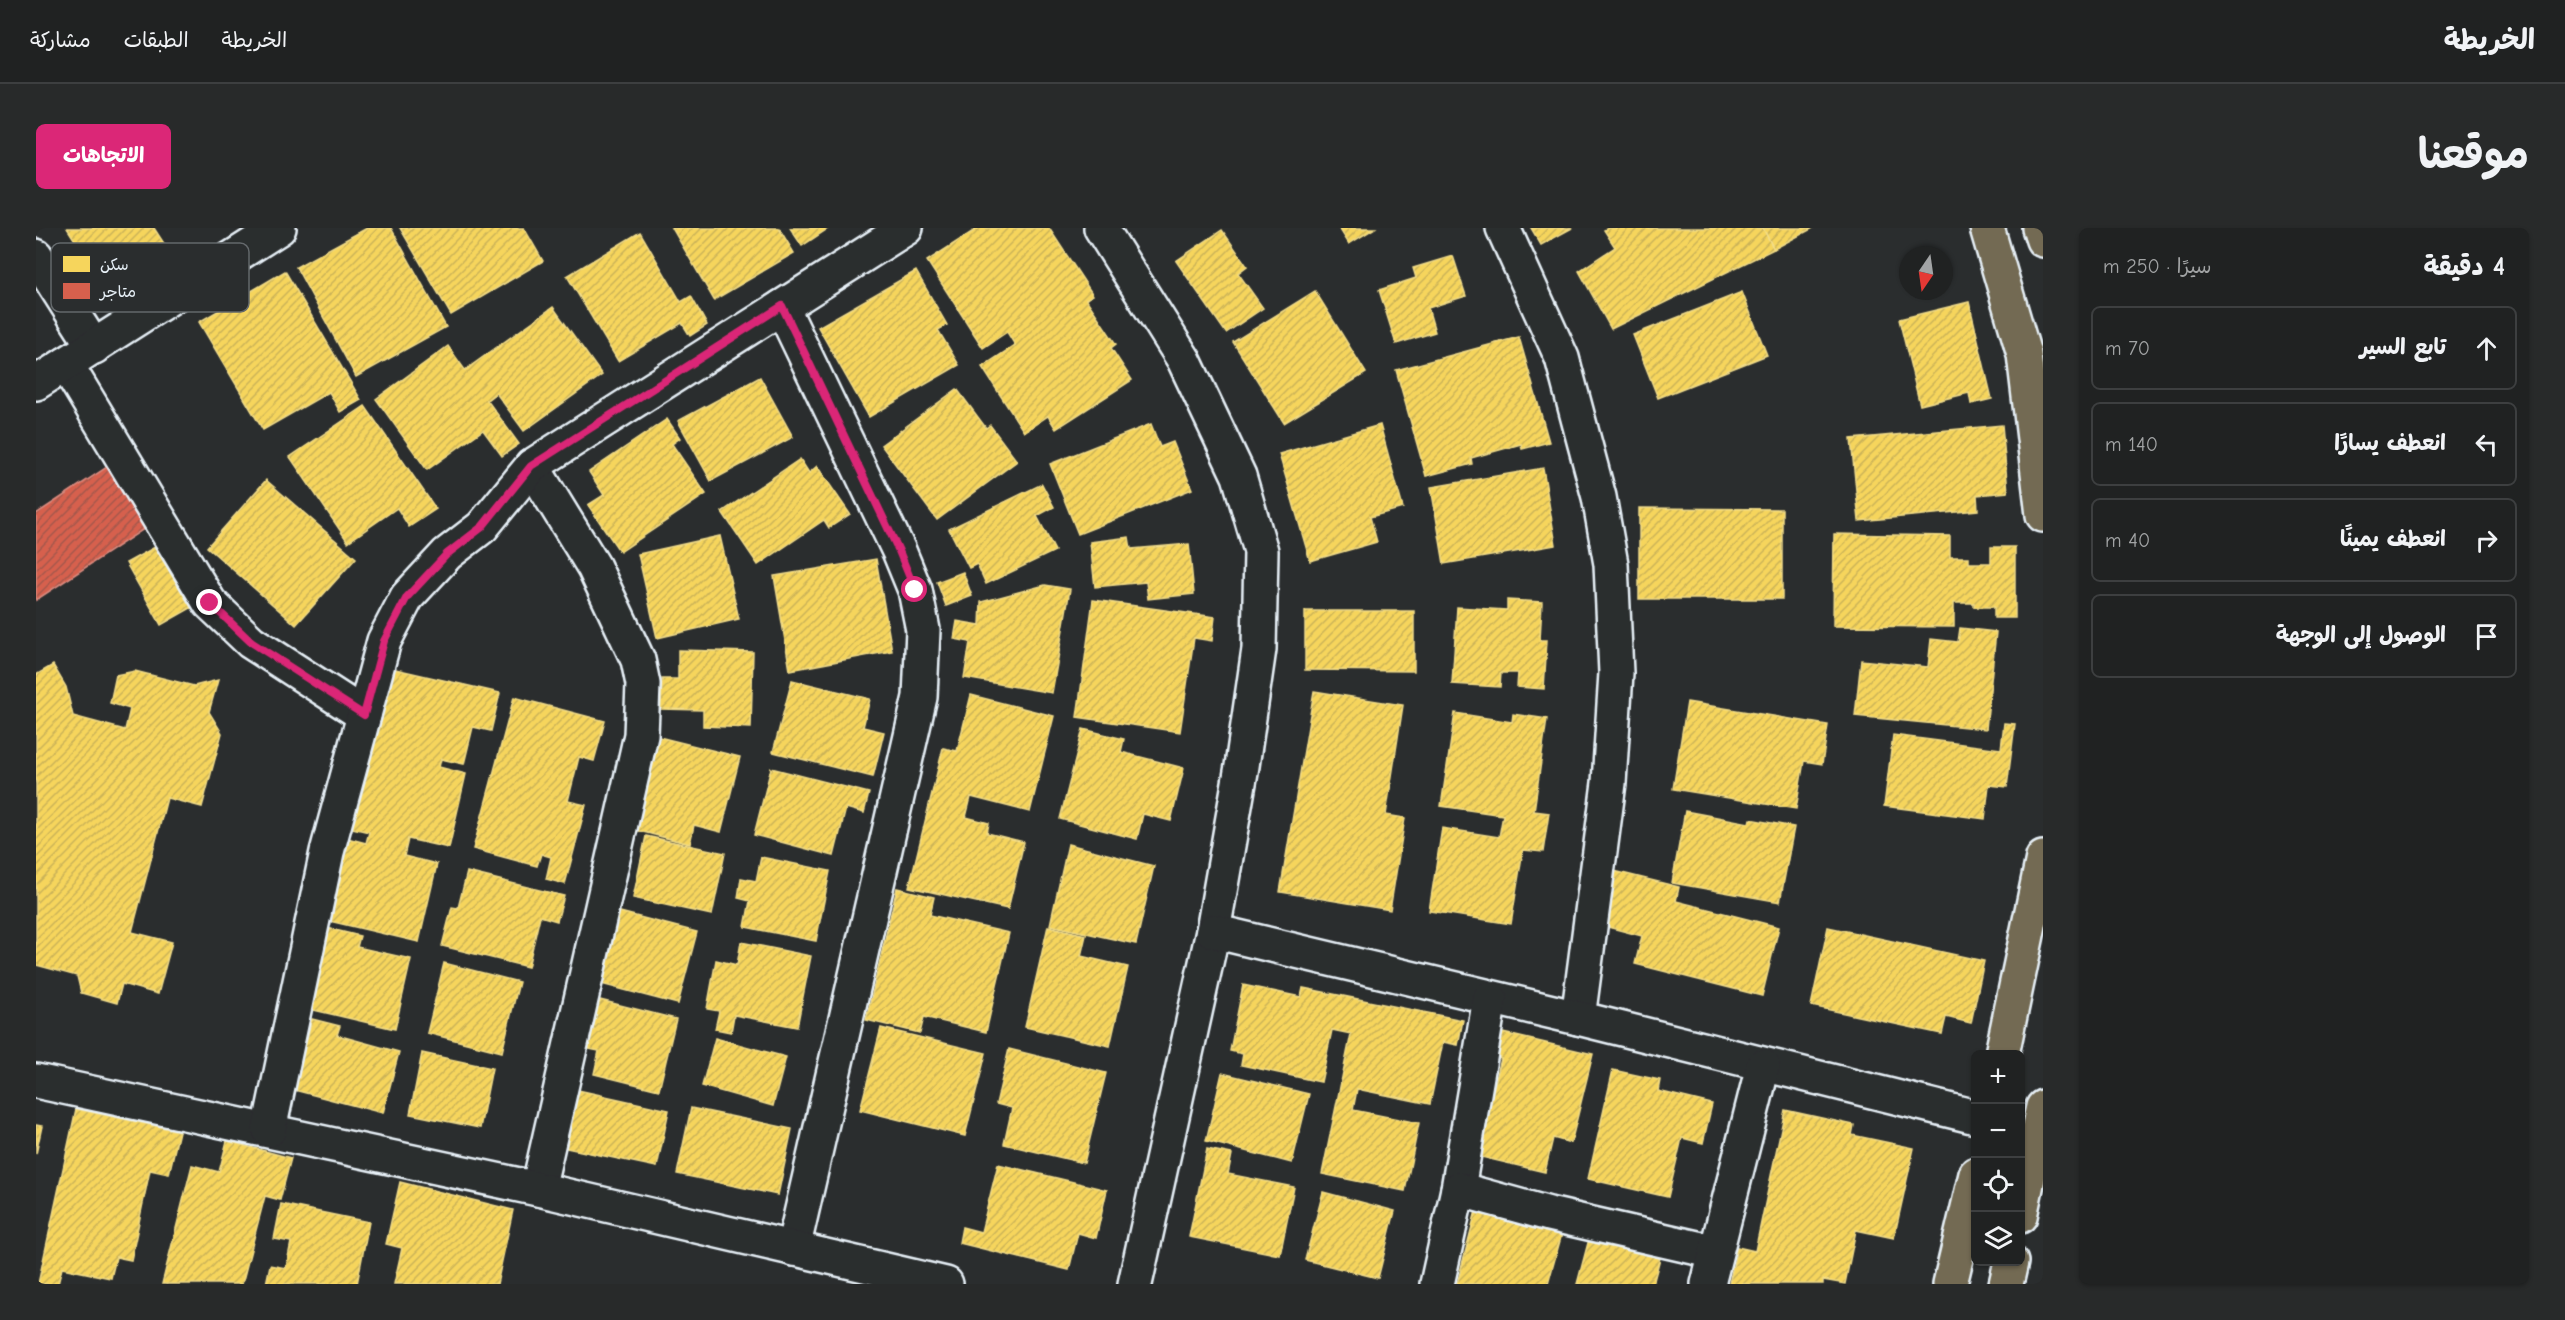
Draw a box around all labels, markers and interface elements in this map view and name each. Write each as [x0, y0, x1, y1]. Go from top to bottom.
text: الخريطة [2444, 24, 2535, 56]
text: مشاركة [30, 28, 91, 52]
text: الطبقات [124, 28, 189, 52]
text: الخريطة [222, 28, 287, 52]
button: الاتجاهات [36, 124, 171, 189]
text: موقعنا [2418, 130, 2529, 179]
legend [51, 243, 249, 312]
north arrow [1899, 246, 1953, 300]
text: 4 دقيقة [2424, 252, 2505, 282]
text: سيرًا · 250 m [2103, 255, 2211, 278]
text: سكن [100, 256, 129, 274]
text: متاجر [98, 283, 136, 301]
icon: ahead [2470, 332, 2503, 365]
text: تابع السير [2360, 334, 2446, 360]
text: 70 m [2105, 337, 2150, 360]
icon: left [2470, 428, 2503, 461]
text: انعطف يسارًا [2334, 430, 2446, 456]
text: 140 m [2105, 433, 2158, 456]
icon: right [2470, 524, 2503, 557]
text: انعطف يمينًا [2340, 526, 2446, 552]
text: 40 m [2105, 529, 2150, 552]
route start [901, 576, 927, 602]
route end [196, 589, 222, 615]
icon: arrive [2470, 620, 2503, 653]
text: الوصول إلى الوجهة [2276, 622, 2446, 648]
map controls [1971, 1050, 2025, 1266]
button: + [1971, 1050, 2025, 1104]
button: − [1971, 1104, 2025, 1158]
button: locate [1971, 1158, 2025, 1212]
button: layers [1971, 1212, 2025, 1266]

